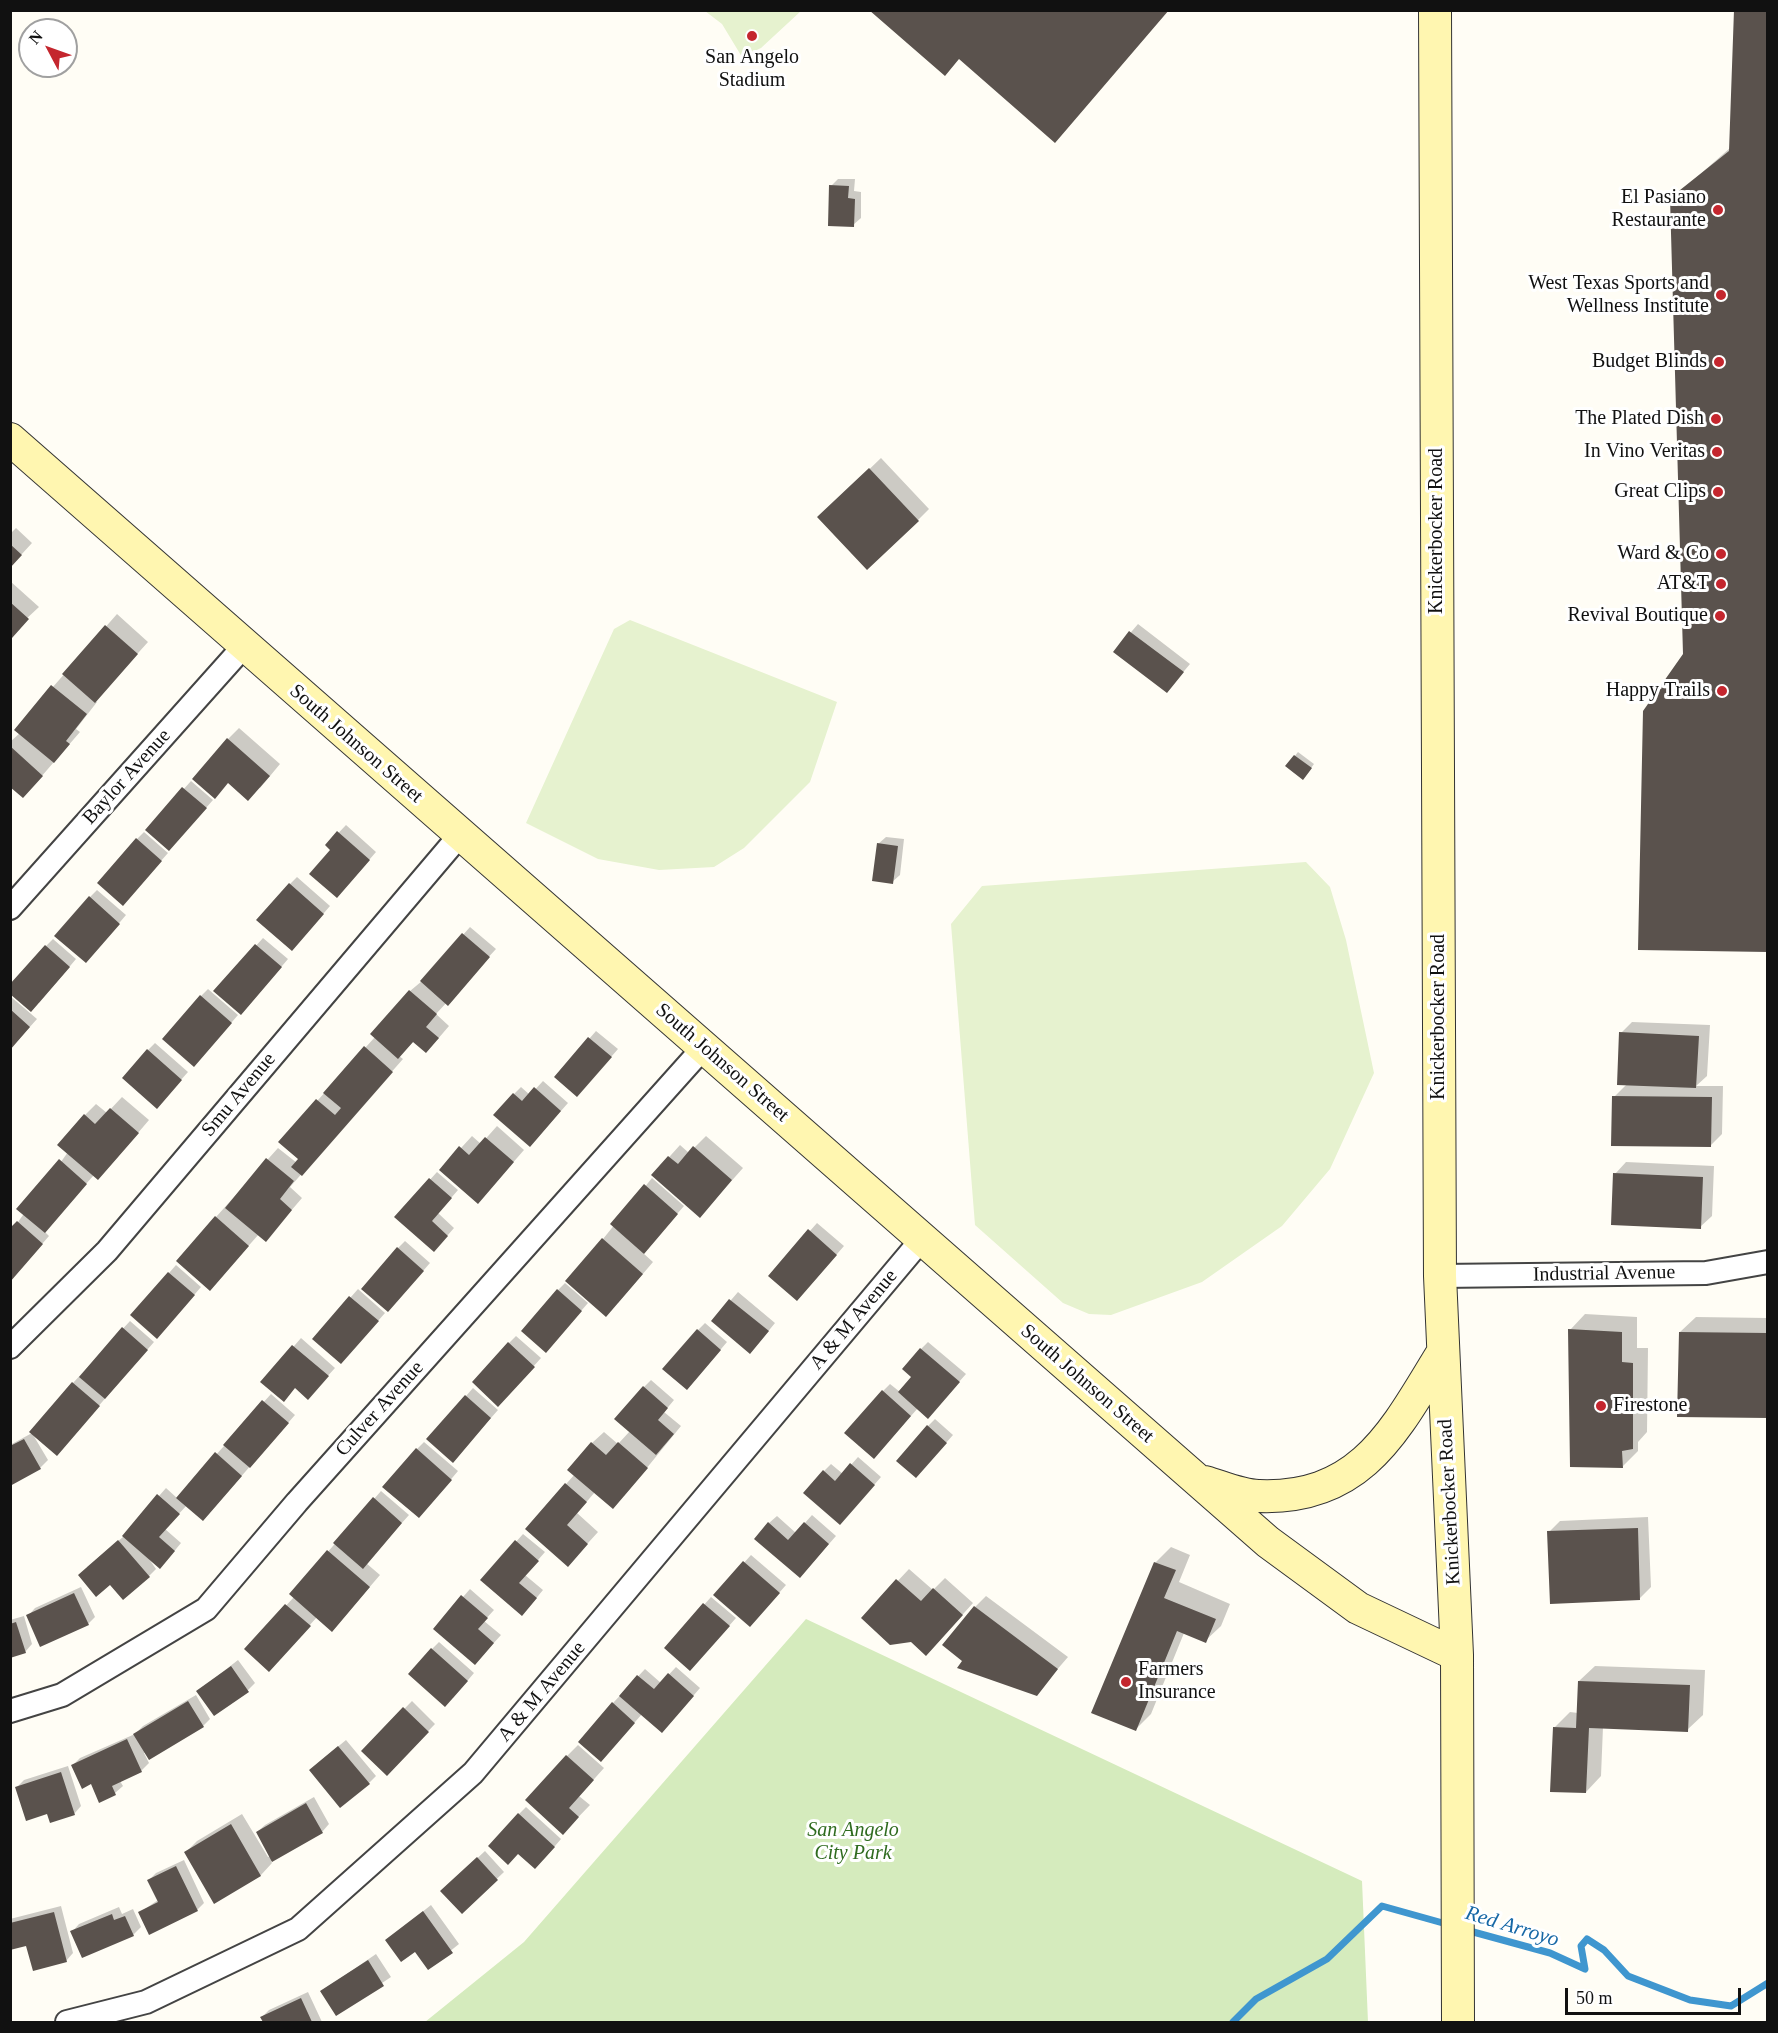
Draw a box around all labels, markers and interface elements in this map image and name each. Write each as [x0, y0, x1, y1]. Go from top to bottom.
north arrow [18, 18, 78, 78]
text: N [25, 27, 46, 47]
marker: San Angelo Stadium [745, 29, 759, 43]
place label: San Angelo Stadium [705, 46, 799, 93]
place label: El Pasiano Restaurante [1612, 186, 1706, 233]
marker: El Pasiano Restaurante [1711, 203, 1725, 217]
place label: West Texas Sports and Wellness Institute [1528, 272, 1709, 319]
marker: West Texas Sports and Wellness Institute [1714, 288, 1728, 302]
place label: Budget Blinds [1592, 350, 1707, 374]
marker: Budget Blinds [1712, 355, 1726, 369]
place label: The Plated Dish [1575, 407, 1704, 431]
marker: The Plated Dish [1709, 412, 1723, 426]
place label: In Vino Veritas [1584, 440, 1705, 464]
marker: In Vino Veritas [1710, 445, 1724, 459]
street label: Knickerbocker Road [1425, 448, 1449, 614]
place label: Great Clips [1614, 480, 1706, 504]
marker: Great Clips [1711, 485, 1725, 499]
place label: Ward & Co [1617, 542, 1709, 566]
marker: Ward & Co [1714, 547, 1728, 561]
place label: AT&T [1657, 572, 1709, 596]
marker: AT&T [1714, 577, 1728, 591]
place label: Revival Boutique [1567, 604, 1708, 628]
marker: Revival Boutique [1713, 609, 1727, 623]
place label: Happy Trails [1606, 679, 1710, 703]
street label: South Johnson Street [284, 680, 428, 808]
marker: Happy Trails [1715, 684, 1729, 698]
street label: Baylor Avenue [78, 724, 176, 830]
street label: Knickerbocker Road [1427, 934, 1451, 1100]
street label: South Johnson Street [650, 999, 794, 1127]
street label: Smu Avenue [197, 1048, 281, 1142]
street label: Industrial Avenue [1533, 1261, 1675, 1287]
street label: A & M Avenue [805, 1265, 903, 1375]
street label: South Johnson Street [1015, 1320, 1159, 1448]
street label: Culver Avenue [331, 1356, 429, 1462]
place label: Firestone [1613, 1394, 1687, 1418]
marker: Firestone [1594, 1399, 1608, 1413]
street label: Knickerbocker Road [1434, 1418, 1466, 1586]
street label: A & M Avenue [493, 1637, 591, 1747]
place label: Farmers Insurance [1138, 1658, 1216, 1705]
marker: Farmers Insurance [1119, 1675, 1133, 1689]
park label: San Angelo City Park [807, 1819, 899, 1866]
water label: Red Arroyo [1462, 1901, 1562, 1953]
scale bar [1568, 1976, 1744, 2014]
text: 50 m [1576, 1988, 1613, 2008]

